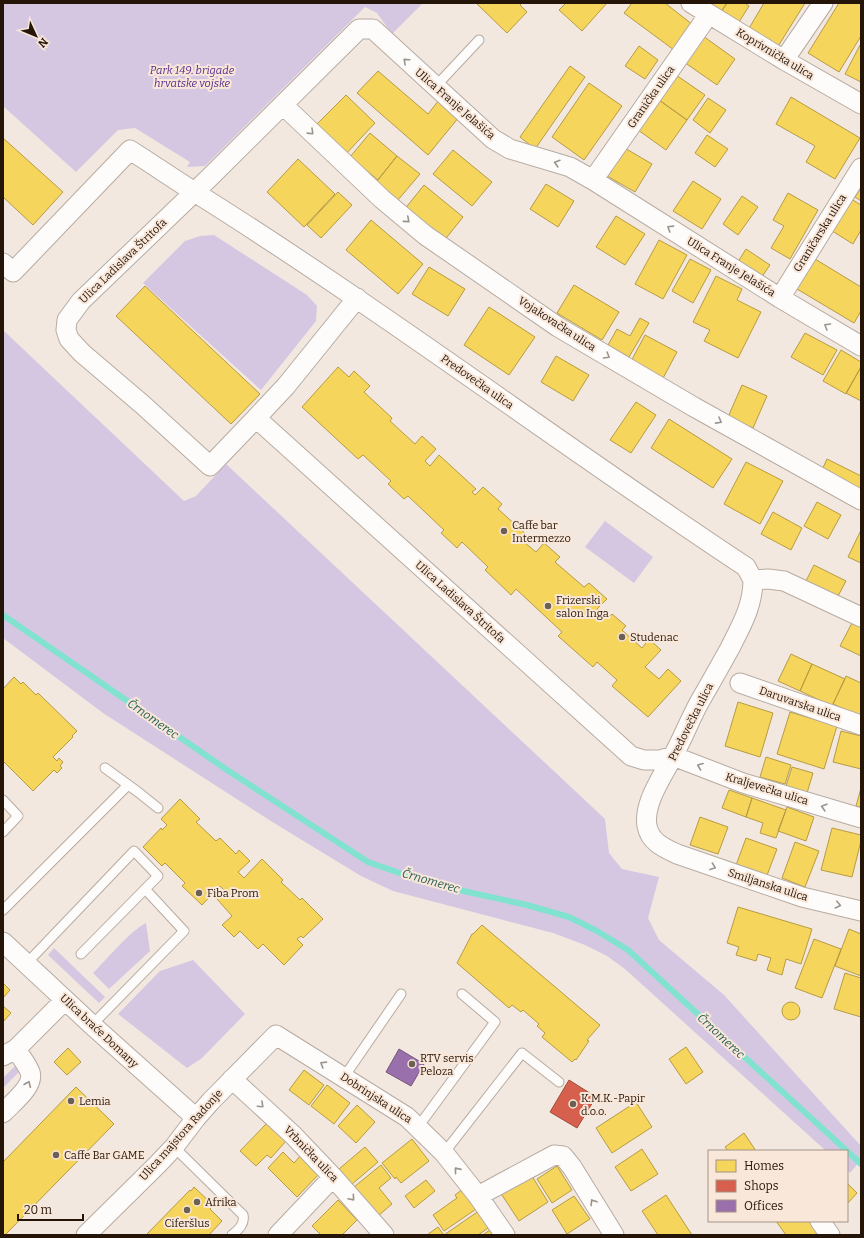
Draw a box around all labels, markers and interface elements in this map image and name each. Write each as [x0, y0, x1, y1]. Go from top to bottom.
north arrow [16, 16, 56, 56]
street label: Koprivnička ulica [734, 26, 816, 82]
text: N [35, 35, 50, 51]
one-way arrow [403, 58, 411, 65]
street label: Granička ulica [625, 63, 677, 131]
park label: Park 149. brigade hrvatske vojske [150, 64, 235, 90]
street label: Ulica Franje Jelašića [412, 66, 498, 142]
one-way arrow [306, 127, 314, 135]
one-way arrow [554, 159, 561, 168]
street label: Graničarska ulica [791, 192, 849, 274]
street label: Ulica Ladislava Štritofa [76, 215, 169, 306]
one-way arrow [402, 215, 410, 222]
one-way arrow [667, 226, 674, 233]
street label: Ulica Franje Jelašića [684, 235, 778, 299]
street label: Vojakovačka ulica [516, 294, 598, 354]
one-way arrow [824, 324, 832, 331]
one-way arrow [603, 351, 610, 358]
street label: Predovečka ulica [438, 352, 516, 412]
one-way arrow [715, 417, 722, 424]
place label: Caffe bar Intermezzo [512, 519, 571, 545]
marker: Caffe bar Intermezzo [499, 526, 509, 536]
street label: Ulica Ladislava Štritofa [412, 558, 508, 646]
place label: Frizerski salon Inga [556, 594, 609, 620]
marker: Frizerski salon Inga [543, 601, 553, 611]
place label: Studenac [630, 631, 679, 644]
marker: Studenac [617, 632, 627, 642]
street label: Predovečka ulica [666, 681, 716, 763]
street label: Daruvarska ulica [757, 684, 843, 724]
water label: Črnomerec [125, 695, 182, 742]
one-way arrow [697, 763, 704, 771]
street label: Kraljevečka ulica [724, 770, 810, 808]
one-way arrow [820, 803, 827, 812]
one-way arrow [710, 863, 717, 871]
water label: Črnomerec [401, 865, 462, 896]
street label: Smiljanska ulica [726, 866, 810, 904]
place label: Fiba Prom [207, 887, 259, 900]
marker: Fiba Prom [194, 888, 204, 898]
one-way arrow [834, 901, 841, 909]
street label: Ulica braće Domany [57, 991, 141, 1071]
water label: Črnomerec [695, 1010, 748, 1062]
place label: RTV servis Peloza [420, 1052, 474, 1078]
marker: RTV servis Peloza [407, 1059, 417, 1069]
one-way arrow [320, 1062, 327, 1069]
street label: Dobrinjska ulica [338, 1070, 414, 1126]
one-way arrow [23, 1080, 31, 1088]
street label: Ulica majstora Radonje [137, 1087, 225, 1183]
place label: K.M.K.-Papir d.o.o. [581, 1092, 645, 1118]
place label: Lemia [79, 1095, 111, 1108]
marker: Lemia [66, 1096, 76, 1106]
marker: K.M.K.-Papir d.o.o. [568, 1099, 578, 1109]
one-way arrow [256, 1100, 264, 1108]
street label: Vrbnička ulica [281, 1123, 341, 1185]
place label: Caffe Bar GAME [64, 1149, 145, 1162]
marker: Caffe Bar GAME [51, 1150, 61, 1160]
legend [708, 1150, 848, 1222]
text: Homes [744, 1159, 784, 1173]
one-way arrow [455, 1167, 462, 1174]
text: Shops [744, 1179, 779, 1193]
one-way arrow [347, 1193, 354, 1201]
scale bar [18, 1196, 83, 1222]
place label: Afrika [205, 1196, 237, 1209]
marker: Afrika [192, 1197, 202, 1207]
one-way arrow [590, 1199, 598, 1206]
text: Offices [744, 1199, 783, 1213]
text: 20 m [24, 1203, 53, 1217]
marker: Ciferšlus [182, 1205, 192, 1215]
place label: Ciferšlus [164, 1217, 210, 1230]

